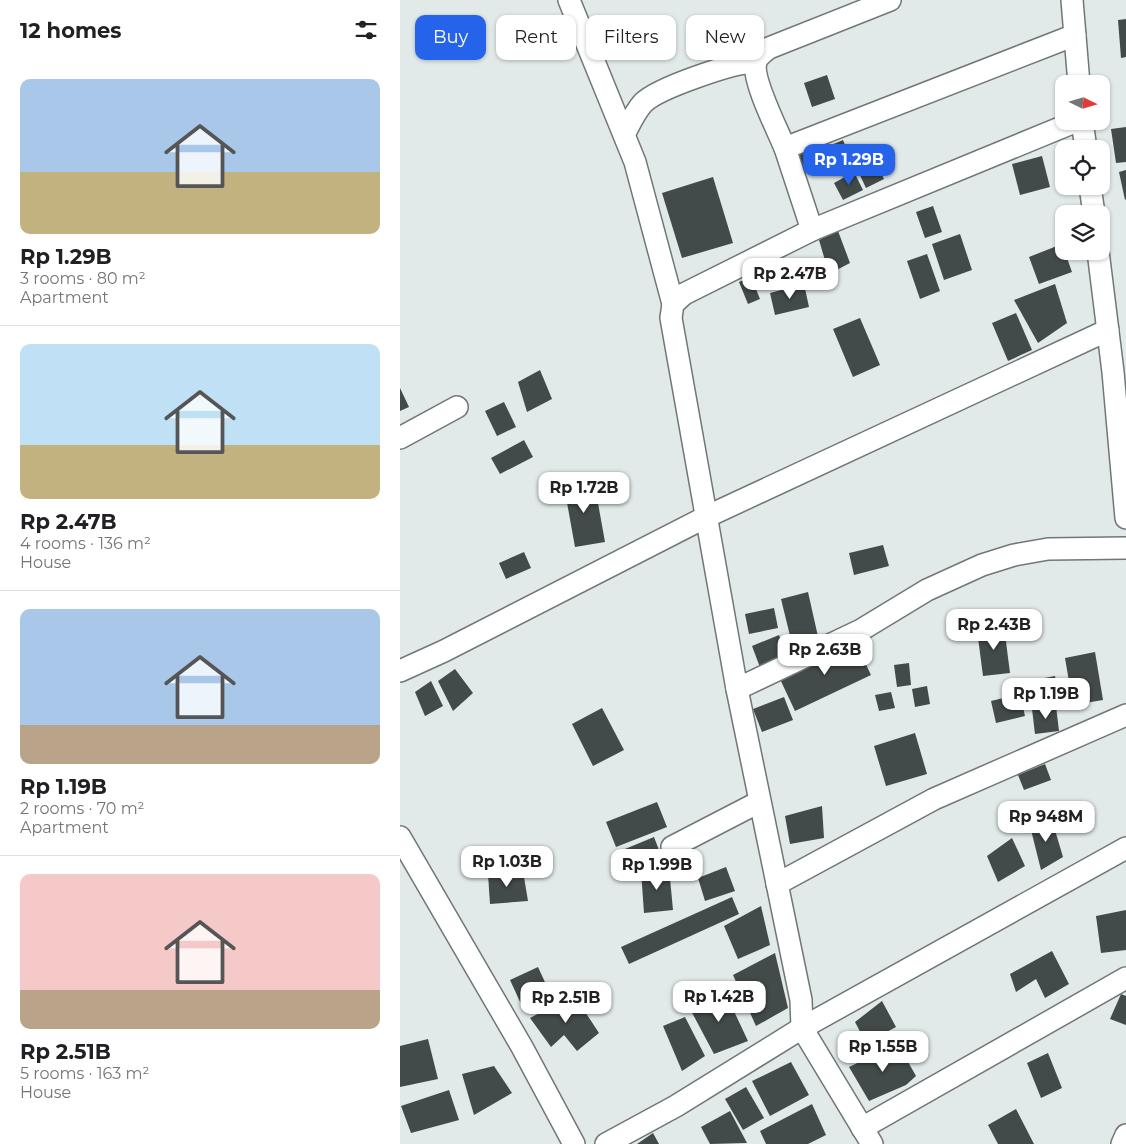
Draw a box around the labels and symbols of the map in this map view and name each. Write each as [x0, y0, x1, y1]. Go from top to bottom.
north arrow [1055, 75, 1110, 130]
pin: Rp 1.29B [797, 144, 901, 186]
pin: Rp 2.47B [738, 258, 842, 300]
pin: Rp 1.72B [532, 472, 636, 514]
pin: Rp 2.43B [942, 608, 1046, 651]
pin: Rp 2.63B [773, 634, 877, 676]
pin: Rp 1.19B [994, 678, 1098, 720]
pin: Rp 948M [1000, 800, 1092, 843]
pin: Rp 1.03B [455, 846, 559, 888]
pin: Rp 1.99B [605, 848, 709, 891]
pin: Rp 1.42B [667, 980, 771, 1023]
pin: Rp 2.51B [514, 982, 618, 1024]
pin: Rp 1.55B [831, 1030, 935, 1073]

